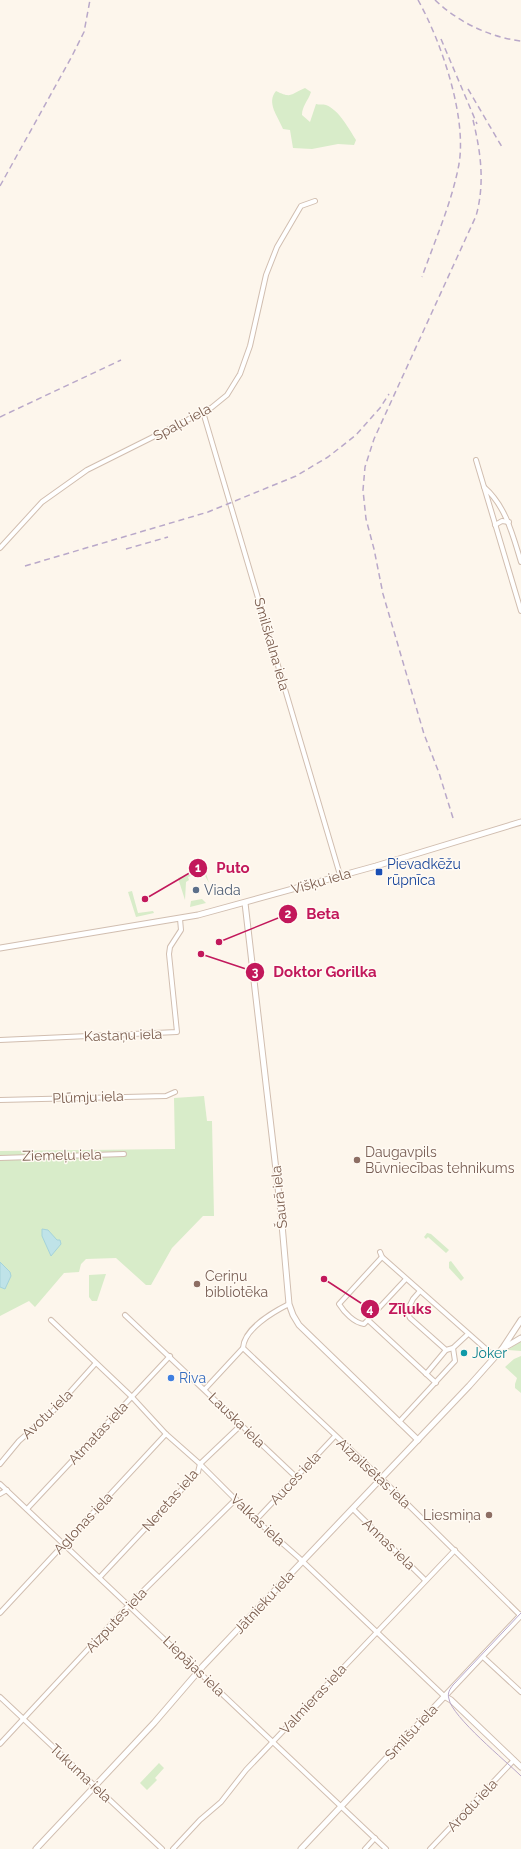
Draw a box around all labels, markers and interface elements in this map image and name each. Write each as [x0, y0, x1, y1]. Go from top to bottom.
street label: Spaļu iela [150, 400, 214, 444]
street label: Smilškalna iela [251, 596, 293, 692]
callout: Puto [188, 854, 258, 881]
place label: Pievadkēžu rūpnīca [387, 856, 461, 888]
text: Puto [216, 859, 250, 877]
text: 1 [195, 861, 201, 875]
street label: Višķu iela [289, 865, 353, 897]
marker: Pievadkēžu rūpnīca [374, 867, 384, 877]
place label: Viada [204, 882, 241, 898]
marker: Viada [191, 885, 201, 895]
callout: Beta [278, 901, 348, 928]
text: Beta [306, 905, 340, 923]
text: 2 [285, 907, 292, 921]
callout: Doktor Gorilka [245, 958, 385, 985]
text: Doktor Gorilka [273, 963, 377, 981]
text: 3 [252, 965, 259, 979]
street label: Kastaņu iela [84, 1026, 162, 1044]
street label: Plūmju iela [52, 1088, 124, 1106]
place label: Daugavpils Būvniecības tehnikums [365, 1144, 515, 1176]
street label: Ziemeļu iela [22, 1146, 102, 1164]
marker: Daugavpils Būvniecības tehnikums [352, 1155, 362, 1165]
street label: Šaurā iela [266, 1165, 290, 1229]
place label: Ceriņu bibliotēka [205, 1268, 268, 1300]
marker: Ceriņu bibliotēka [192, 1279, 202, 1289]
callout: Zīļuks [360, 1295, 439, 1322]
text: Zīļuks [388, 1300, 432, 1318]
text: 4 [367, 1302, 374, 1316]
place label: Joker [472, 1345, 507, 1361]
marker: Joker [459, 1348, 469, 1358]
place label: Riva [179, 1370, 206, 1386]
marker: Riva [166, 1373, 176, 1383]
street label: Avotu iela [19, 1386, 75, 1442]
street label: Lauska iela [205, 1389, 269, 1451]
street label: Atmatas iela [65, 1398, 131, 1468]
street label: Aizpilsētas iela [334, 1435, 414, 1511]
street label: Auces iela [266, 1448, 324, 1508]
street label: Neretas iela [139, 1466, 201, 1534]
street label: Aglonas iela [50, 1489, 116, 1557]
street label: Valkas iela [228, 1491, 288, 1549]
place label: Liesmiņa [423, 1507, 481, 1523]
marker: Liesmiņa [484, 1510, 494, 1520]
street label: Annas iela [360, 1515, 418, 1573]
street label: Jātnieku iela [231, 1567, 297, 1637]
street label: Aizputes iela [82, 1584, 150, 1656]
street label: Liepājas iela [160, 1633, 228, 1699]
street label: Valmieras iela [276, 1661, 350, 1737]
street label: Smilšu iela [381, 1701, 441, 1763]
street label: Tukuma iela [47, 1740, 115, 1806]
street label: Arodu iela [444, 1775, 500, 1835]

